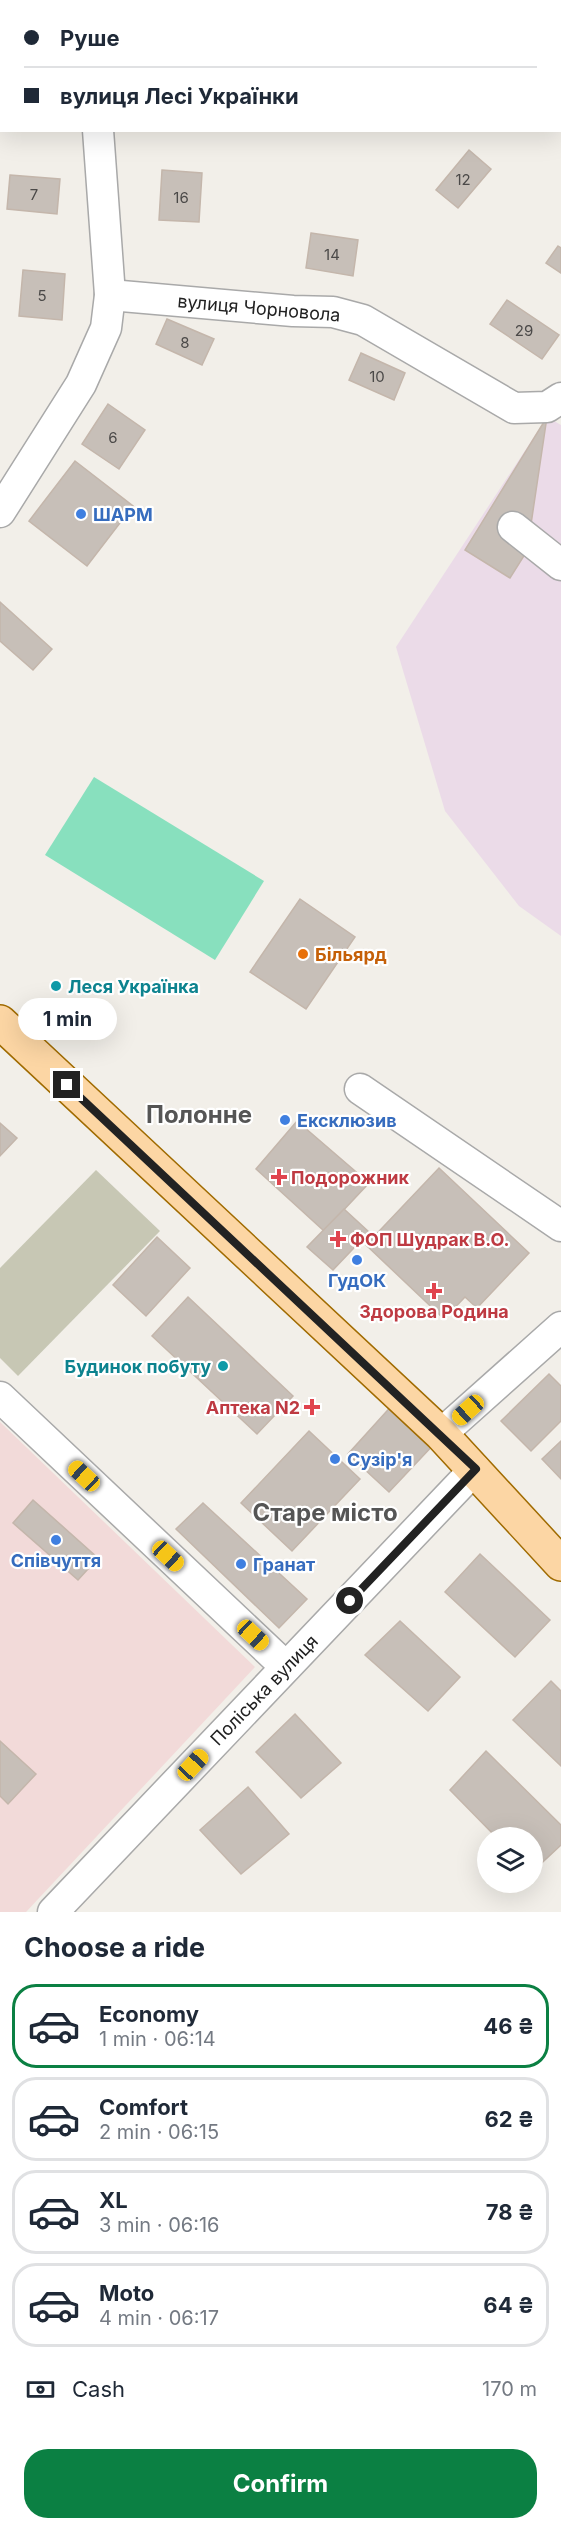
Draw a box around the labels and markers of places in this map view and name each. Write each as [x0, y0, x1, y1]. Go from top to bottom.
place label: ШАРМ [93, 504, 153, 525]
marker: ШАРМ [74, 507, 88, 521]
place label: Більярд [315, 944, 387, 965]
marker: Більярд [296, 947, 310, 961]
place label: Леся Українка [68, 976, 199, 997]
marker: Леся Українка [49, 979, 63, 993]
place label: Ексклюзив [297, 1110, 397, 1131]
marker: Ексклюзив [278, 1113, 292, 1127]
place label: Подорожник [291, 1167, 410, 1188]
marker: Подорожник [272, 1170, 286, 1184]
place label: ФОП Шудрак В.О. [350, 1229, 510, 1250]
marker: ФОП Шудрак В.О. [331, 1232, 345, 1246]
marker: ГудОК [350, 1253, 364, 1267]
place label: ГудОК [328, 1270, 386, 1291]
marker: Здорова Родина [427, 1284, 441, 1298]
place label: Здорова Родина [359, 1301, 509, 1322]
place label: Будинок побуту [65, 1356, 211, 1377]
marker: Будинок побуту [216, 1359, 230, 1373]
place label: Аптека N2 [206, 1397, 300, 1418]
marker: Аптека N2 [305, 1400, 319, 1414]
place label: Сузір'я [347, 1449, 413, 1470]
marker: Сузір'я [328, 1452, 342, 1466]
marker: Співчуття [49, 1533, 63, 1547]
place label: Співчуття [11, 1550, 101, 1571]
place label: Гранат [253, 1554, 315, 1575]
marker: Гранат [234, 1557, 248, 1571]

